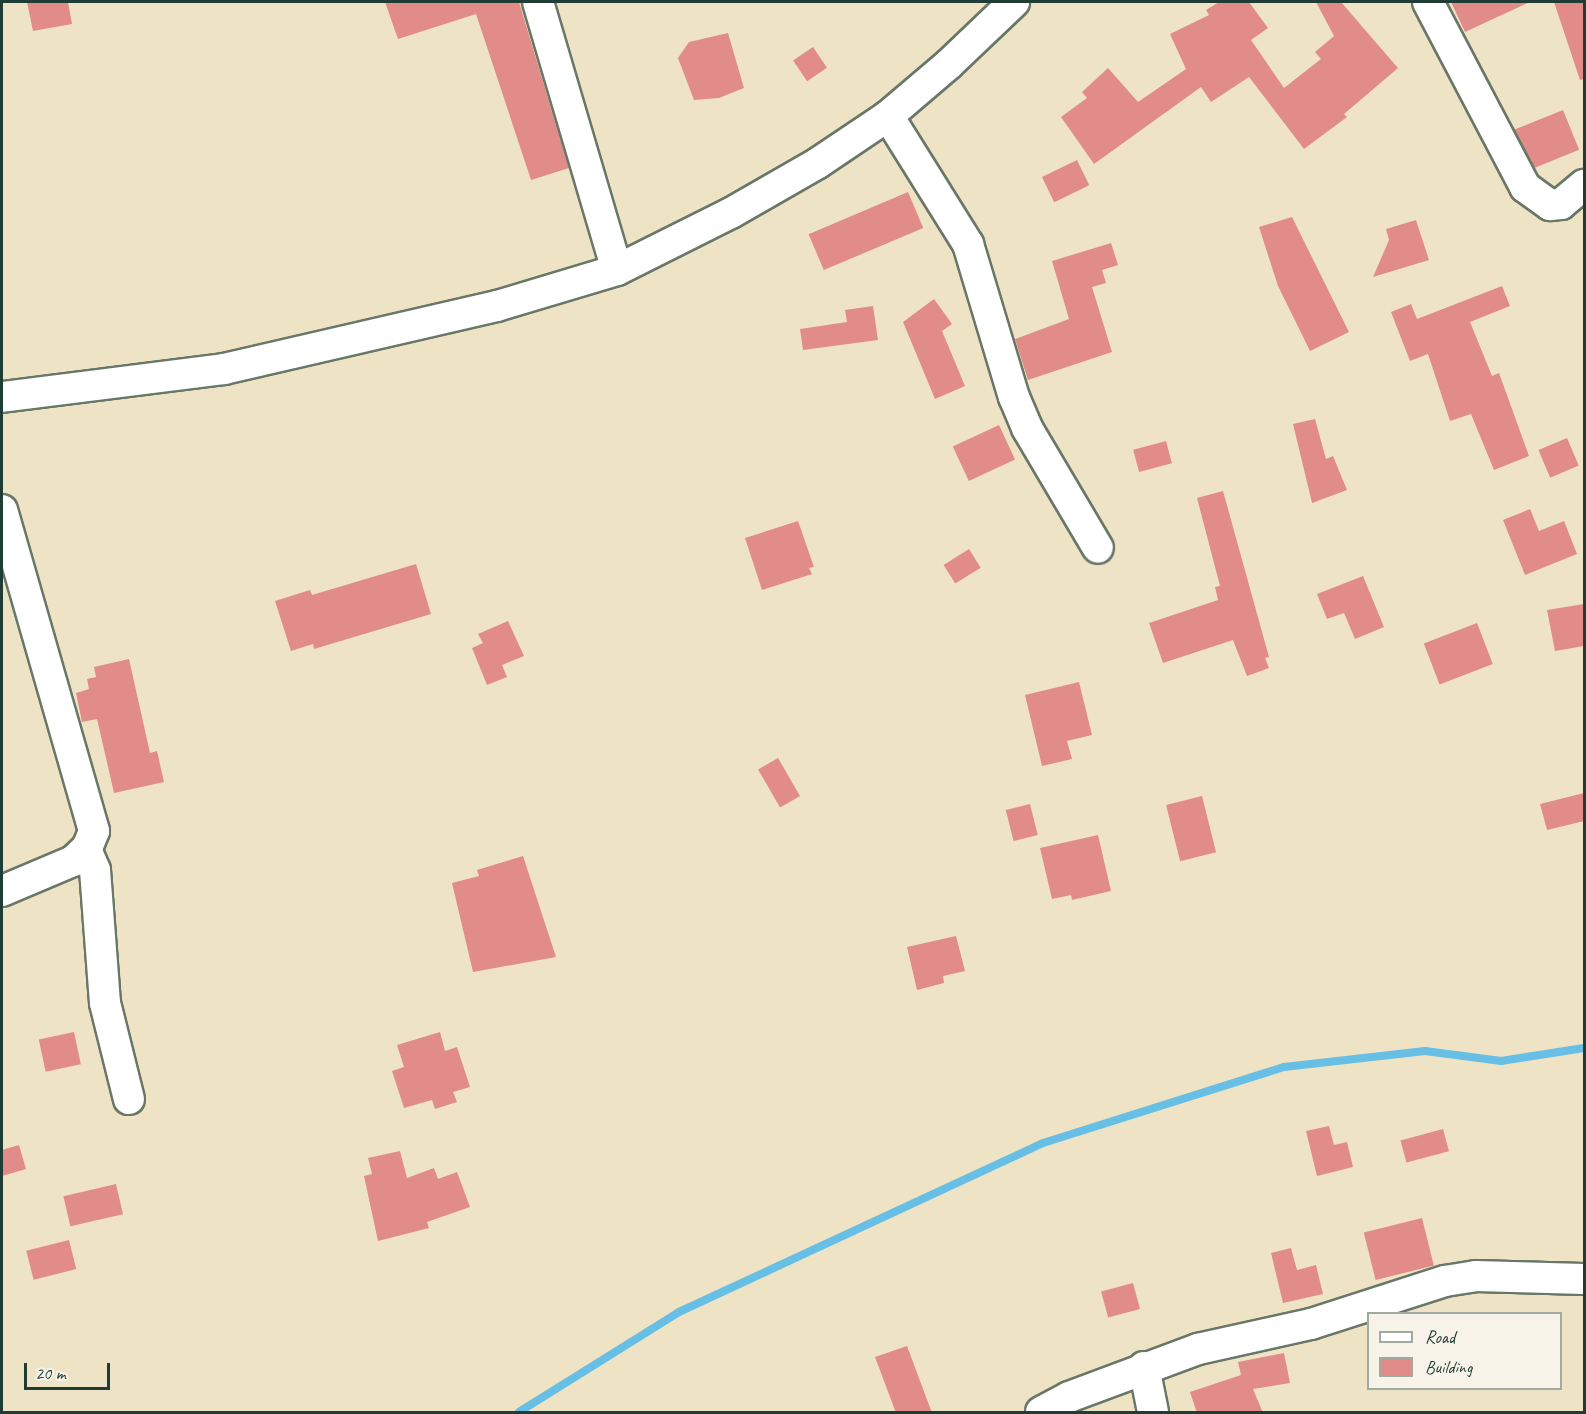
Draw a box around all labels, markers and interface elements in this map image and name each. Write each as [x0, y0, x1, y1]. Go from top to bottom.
legend [1367, 1312, 1562, 1390]
text: Road [1425, 1326, 1455, 1348]
scale bar [27, 1351, 112, 1389]
text: Building [1425, 1356, 1472, 1378]
text: 20 m [35, 1362, 66, 1384]

